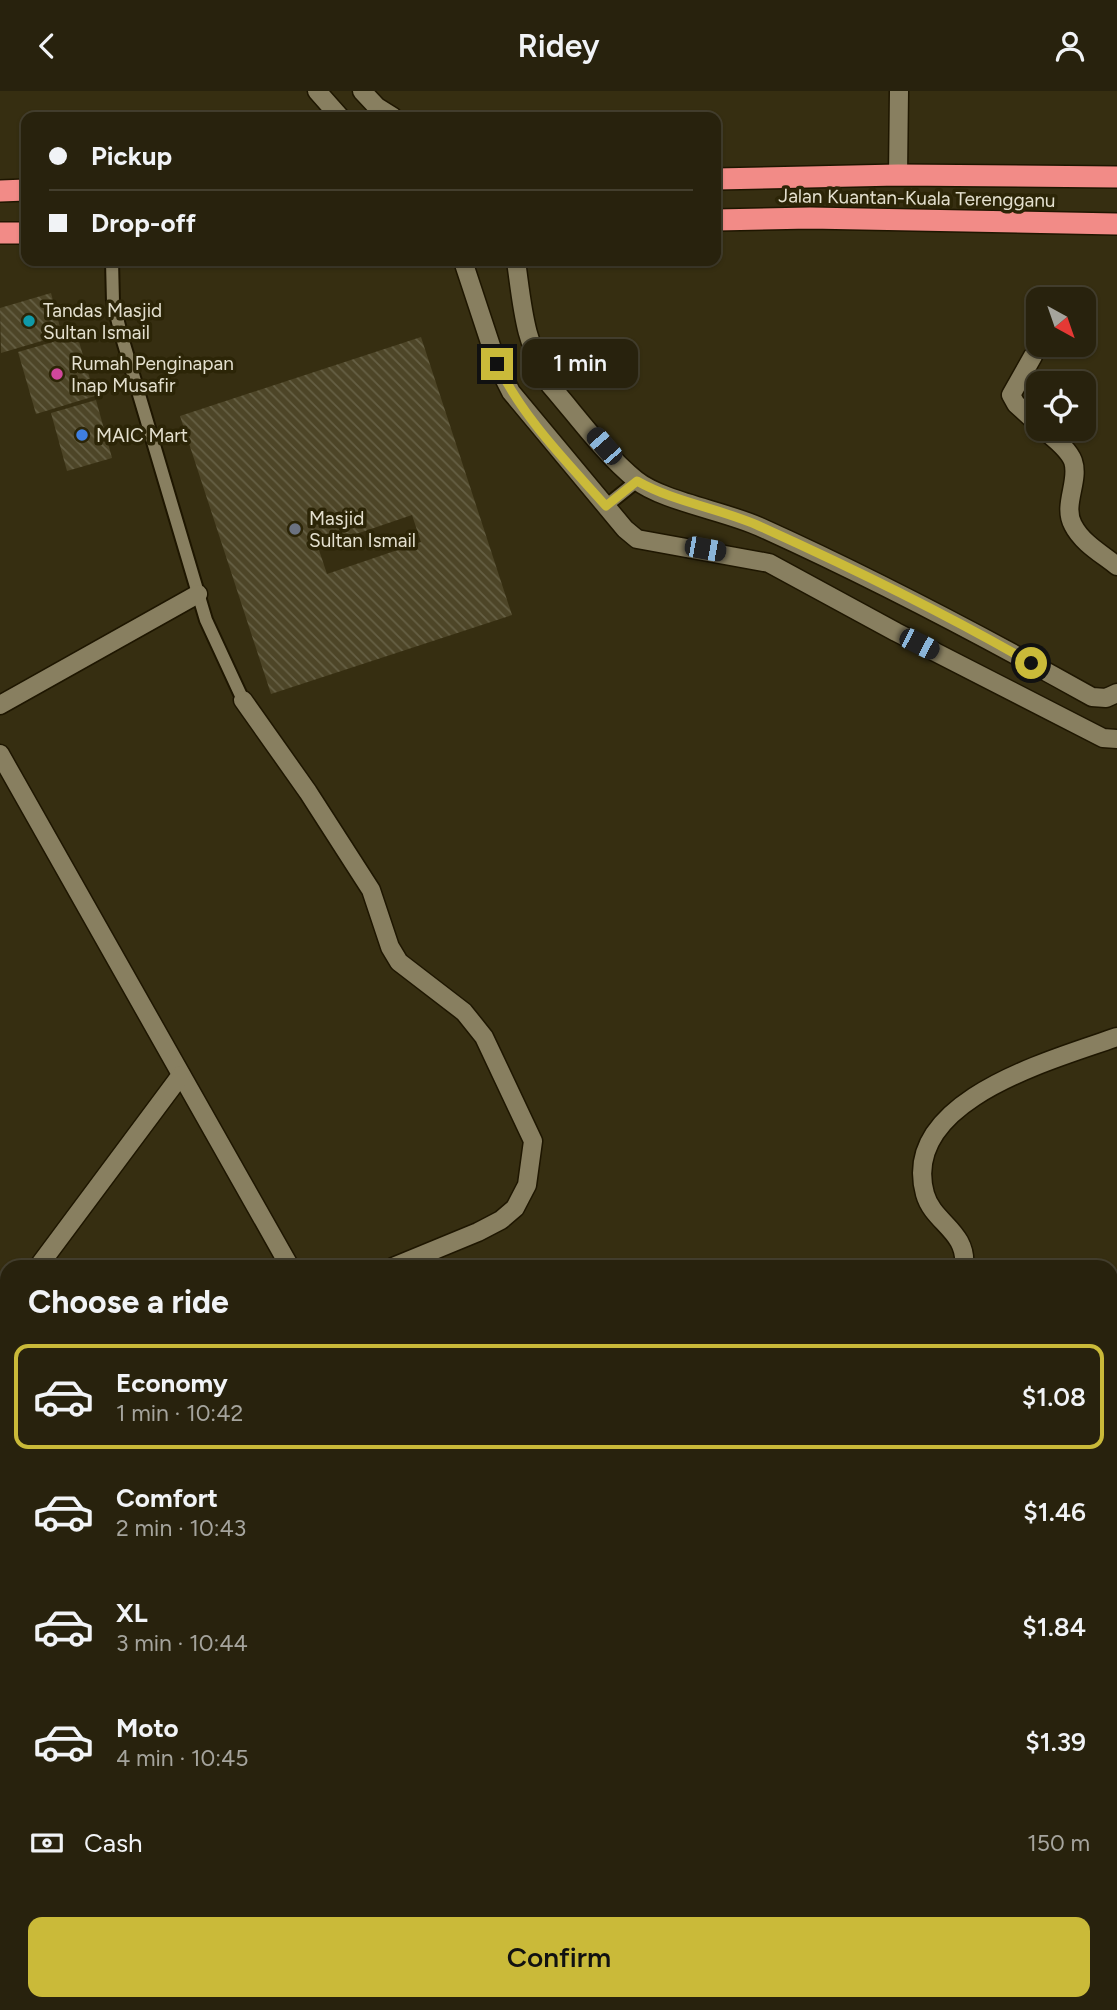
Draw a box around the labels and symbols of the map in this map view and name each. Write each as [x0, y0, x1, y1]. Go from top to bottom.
street label: Jalan Kuantan-Kuala Terengganu [778, 184, 1056, 212]
north arrow [1026, 287, 1096, 357]
place label: Tandas Masjid Sultan Ismail [43, 299, 162, 344]
marker: Tandas Masjid Sultan Ismail [21, 313, 37, 329]
callout: 1 min [522, 339, 637, 389]
route end [481, 348, 513, 380]
place label: Rumah Penginapan Inap Musafir [71, 352, 234, 397]
marker: Rumah Penginapan Inap Musafir [49, 366, 65, 382]
car [583, 423, 626, 469]
place label: MAIC Mart [96, 424, 188, 447]
marker: MAIC Mart [74, 427, 90, 443]
place label: Masjid Sultan Ismail [309, 507, 416, 552]
marker: Masjid Sultan Ismail [287, 521, 303, 537]
car [683, 535, 728, 563]
car [896, 625, 943, 663]
route start [1015, 647, 1047, 679]

